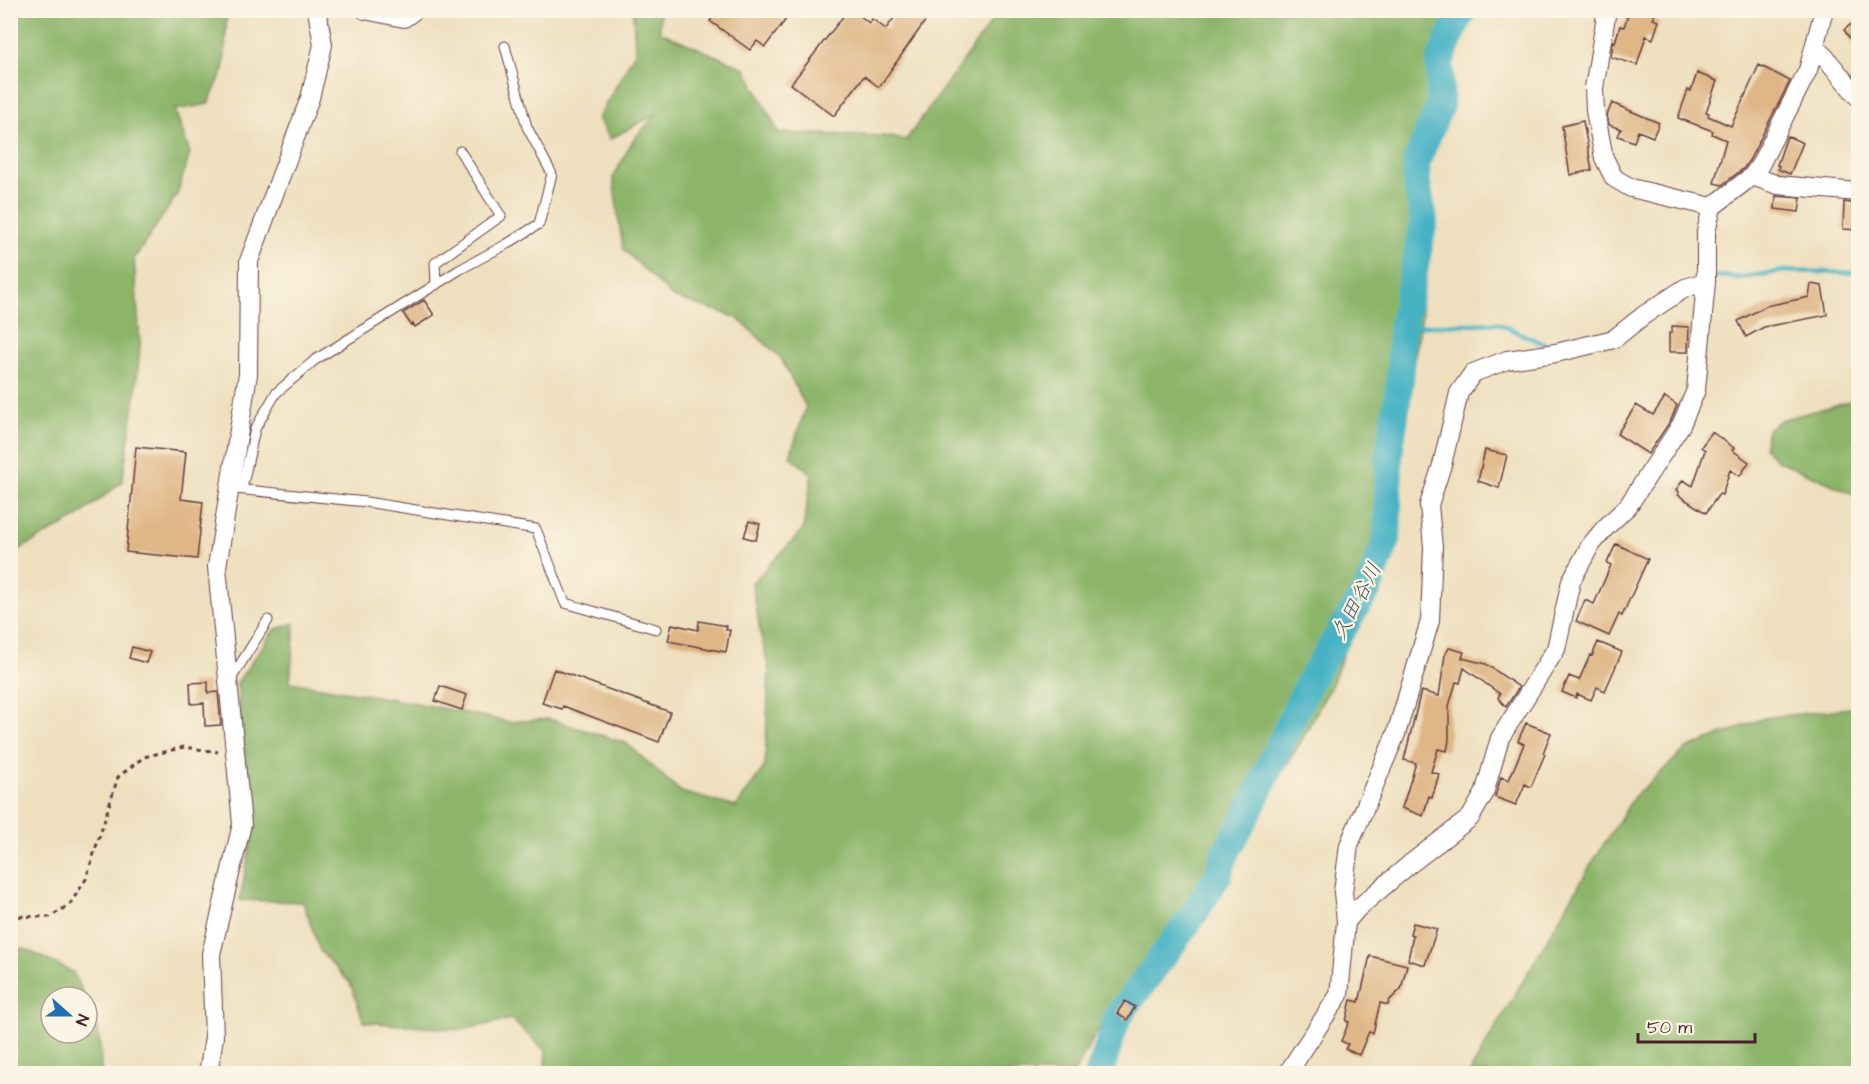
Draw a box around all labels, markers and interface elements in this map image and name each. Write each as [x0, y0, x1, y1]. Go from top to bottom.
water label: 久田谷川 [1324, 557, 1389, 645]
north arrow [39, 985, 99, 1045]
scale bar [1638, 1006, 1755, 1044]
text: N [70, 1011, 94, 1029]
text: 50 m [1647, 1015, 1692, 1040]

